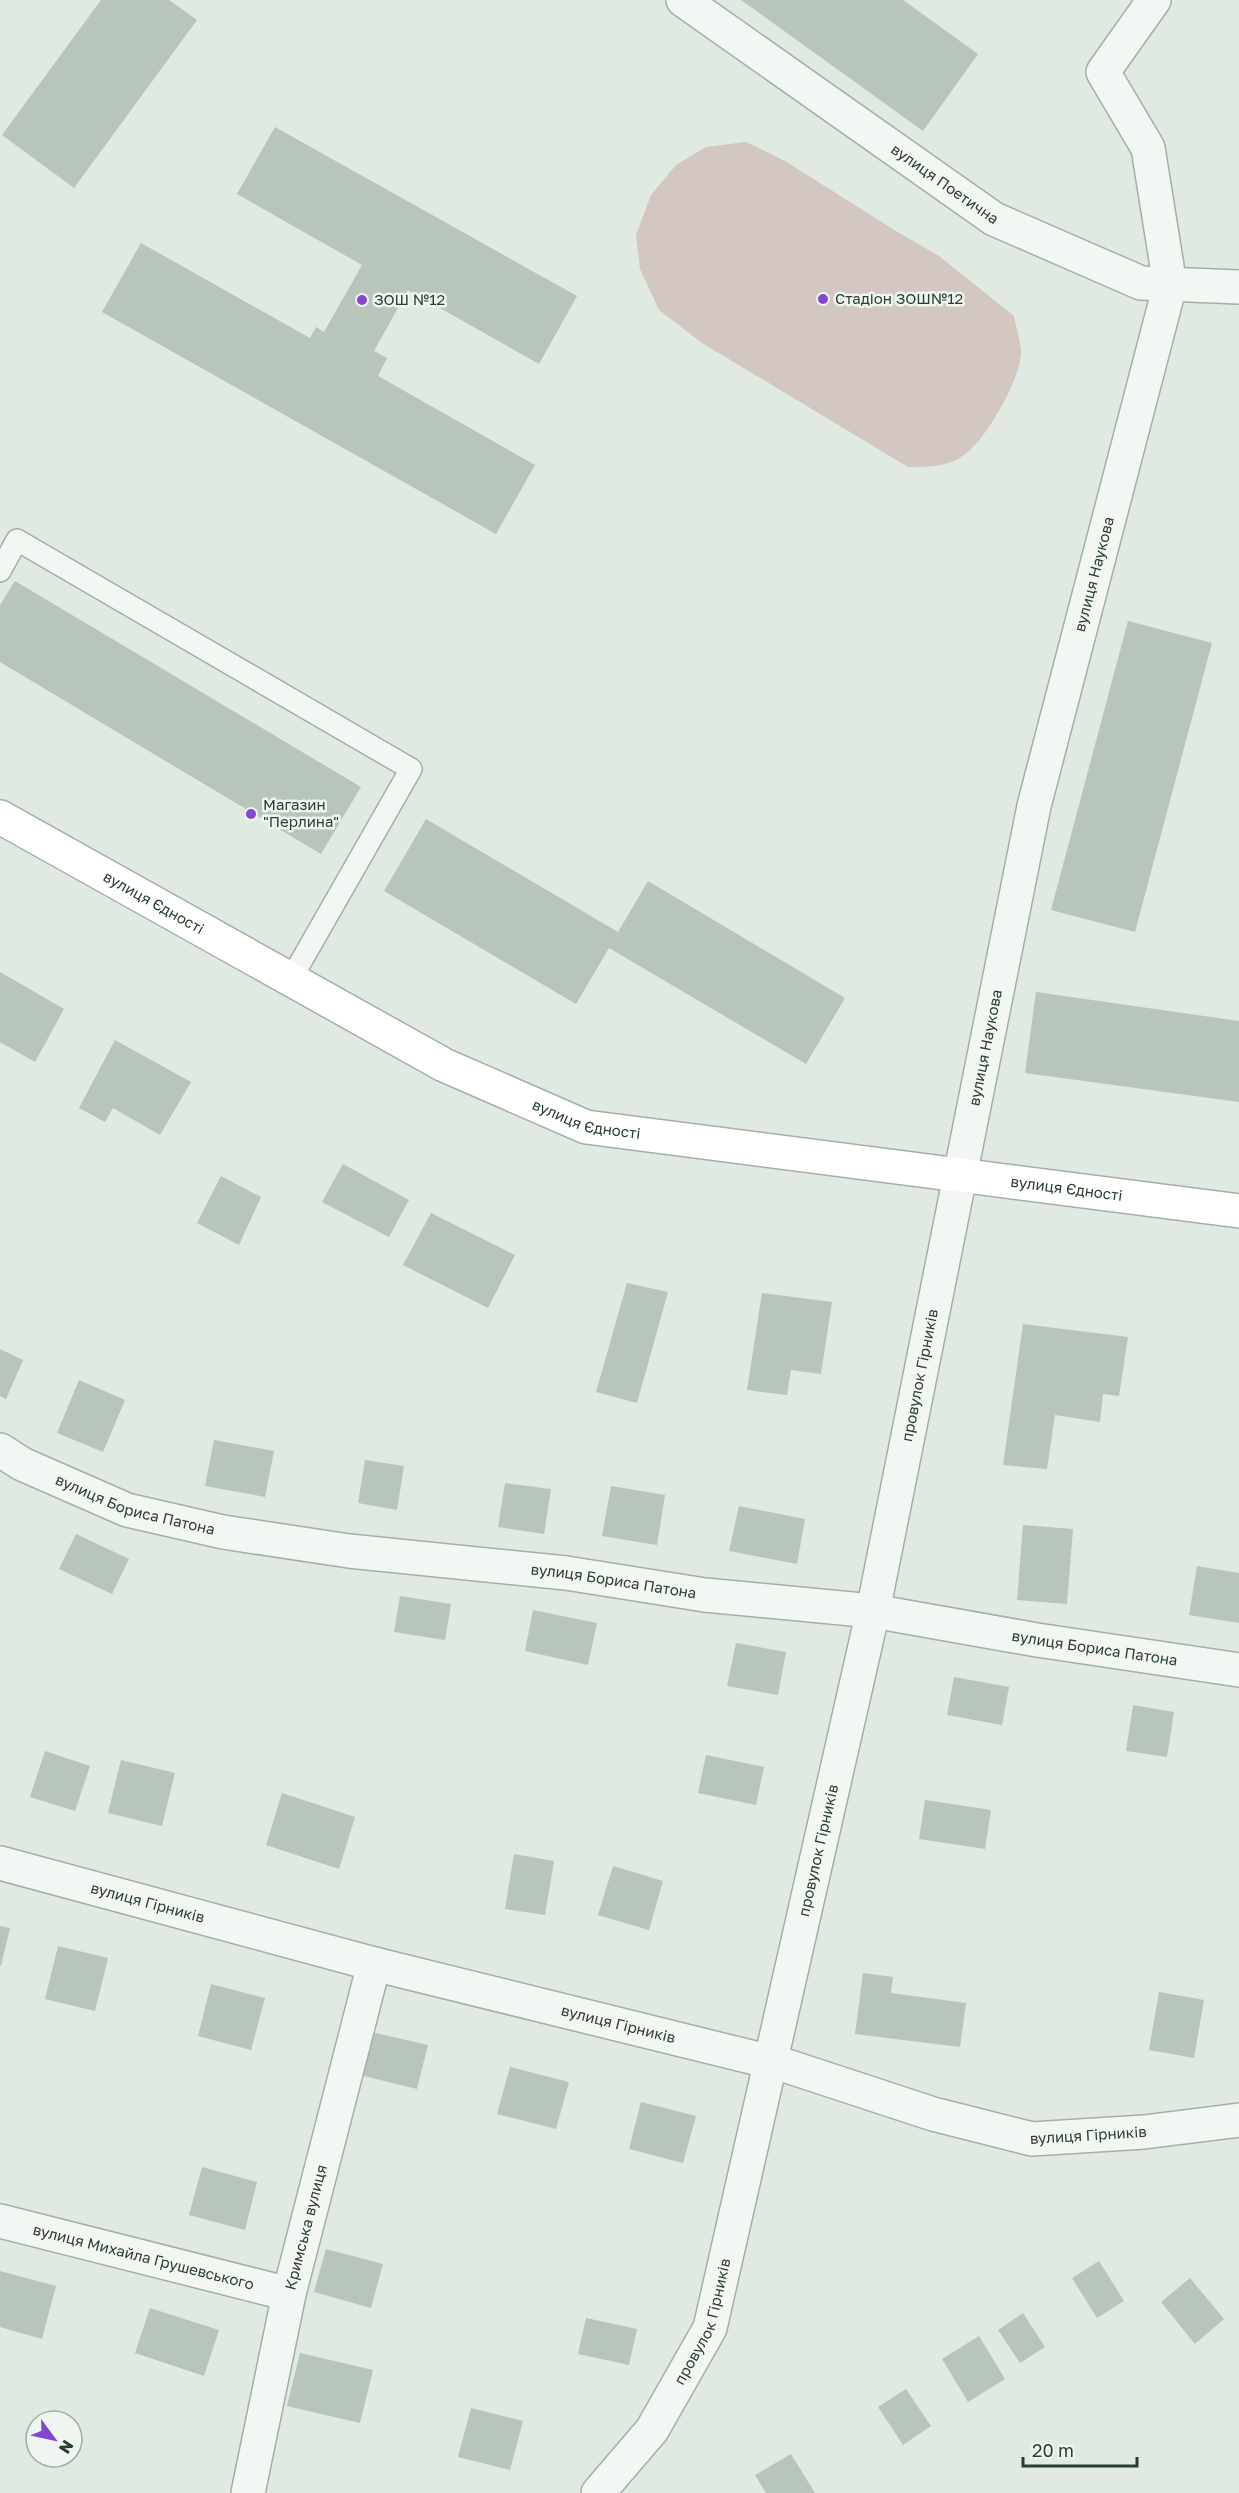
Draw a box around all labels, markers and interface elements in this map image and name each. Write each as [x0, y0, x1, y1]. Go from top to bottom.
street label: вулиця Поетична [888, 139, 1002, 227]
place label: Стадіон ЗОШ№12 [835, 289, 963, 307]
place label: ЗОШ №12 [374, 290, 445, 308]
marker: Стадіон ЗОШ№12 [816, 292, 830, 306]
marker: ЗОШ №12 [355, 293, 369, 307]
street label: вулиця Наукова [1070, 515, 1117, 634]
place label: Магазин "Перлина" [263, 795, 339, 830]
marker: Магазин "Перлина" [244, 807, 258, 821]
street label: вулиця Єдності [101, 867, 208, 937]
street label: вулиця Наукова [964, 988, 1005, 1107]
street label: вулиця Єдності [530, 1095, 642, 1142]
street label: вулиця Єдності [1010, 1172, 1124, 1204]
street label: провулок Гірників [897, 1307, 941, 1443]
street label: вулиця Бориса Патона [53, 1470, 217, 1538]
street label: вулиця Бориса Патона [530, 1559, 698, 1602]
street label: вулиця Бориса Патона [1011, 1626, 1179, 1669]
street label: провулок Гірників [794, 1783, 841, 1918]
street label: вулиця Гірників [89, 1878, 207, 1926]
street label: вулиця Гірників [559, 2001, 678, 2046]
street label: вулиця Гірників [1029, 2122, 1147, 2147]
street label: Кримська вулиця [280, 2163, 330, 2292]
street label: вулиця Михайла Грушевського [31, 2220, 256, 2293]
street label: провулок Гірників [670, 2256, 734, 2387]
north arrow [24, 2409, 84, 2469]
scale bar [1023, 2430, 1137, 2468]
text: N [55, 2437, 78, 2458]
text: 20 m [1032, 2439, 1074, 2461]

